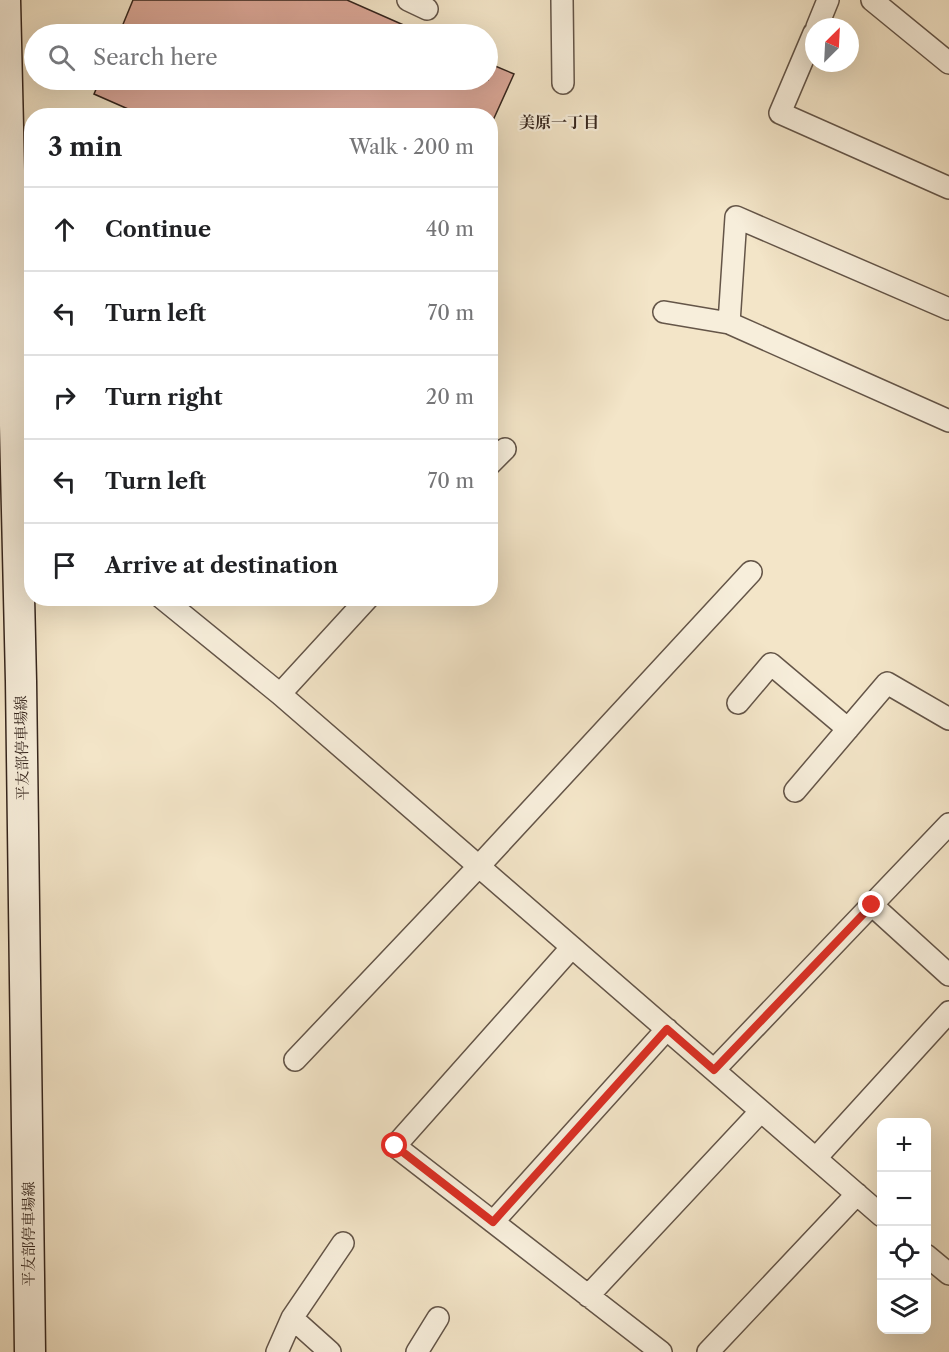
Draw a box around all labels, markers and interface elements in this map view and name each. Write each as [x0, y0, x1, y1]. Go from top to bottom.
north arrow [805, 18, 859, 72]
search box [24, 24, 498, 90]
icon: search [45, 41, 78, 74]
text: Search here [93, 44, 218, 71]
district label: 美原一丁目 [519, 112, 599, 132]
text: 3 min [48, 131, 122, 163]
text: Walk · 200 m [349, 135, 474, 159]
icon: ahead [48, 213, 81, 246]
text: Continue [105, 216, 211, 243]
text: 40 m [426, 217, 474, 241]
icon: left [48, 297, 81, 330]
text: Turn left [105, 300, 206, 327]
text: 70 m [428, 301, 474, 325]
icon: right [48, 381, 81, 414]
text: Turn right [105, 384, 223, 411]
text: 20 m [426, 385, 474, 409]
icon: left [48, 465, 81, 498]
text: Turn left [105, 468, 206, 495]
text: 70 m [428, 469, 474, 493]
icon: arrive [48, 549, 81, 582]
text: Arrive at destination [105, 552, 338, 579]
street label: 平友部停車場線 [11, 695, 32, 801]
route end [858, 891, 884, 917]
map controls [877, 1118, 931, 1334]
button: + [877, 1118, 931, 1172]
route start [381, 1132, 407, 1158]
button: − [877, 1172, 931, 1226]
street label: 平友部停車場線 [19, 1181, 38, 1287]
button: locate [877, 1226, 931, 1280]
button: layers [877, 1280, 931, 1334]

